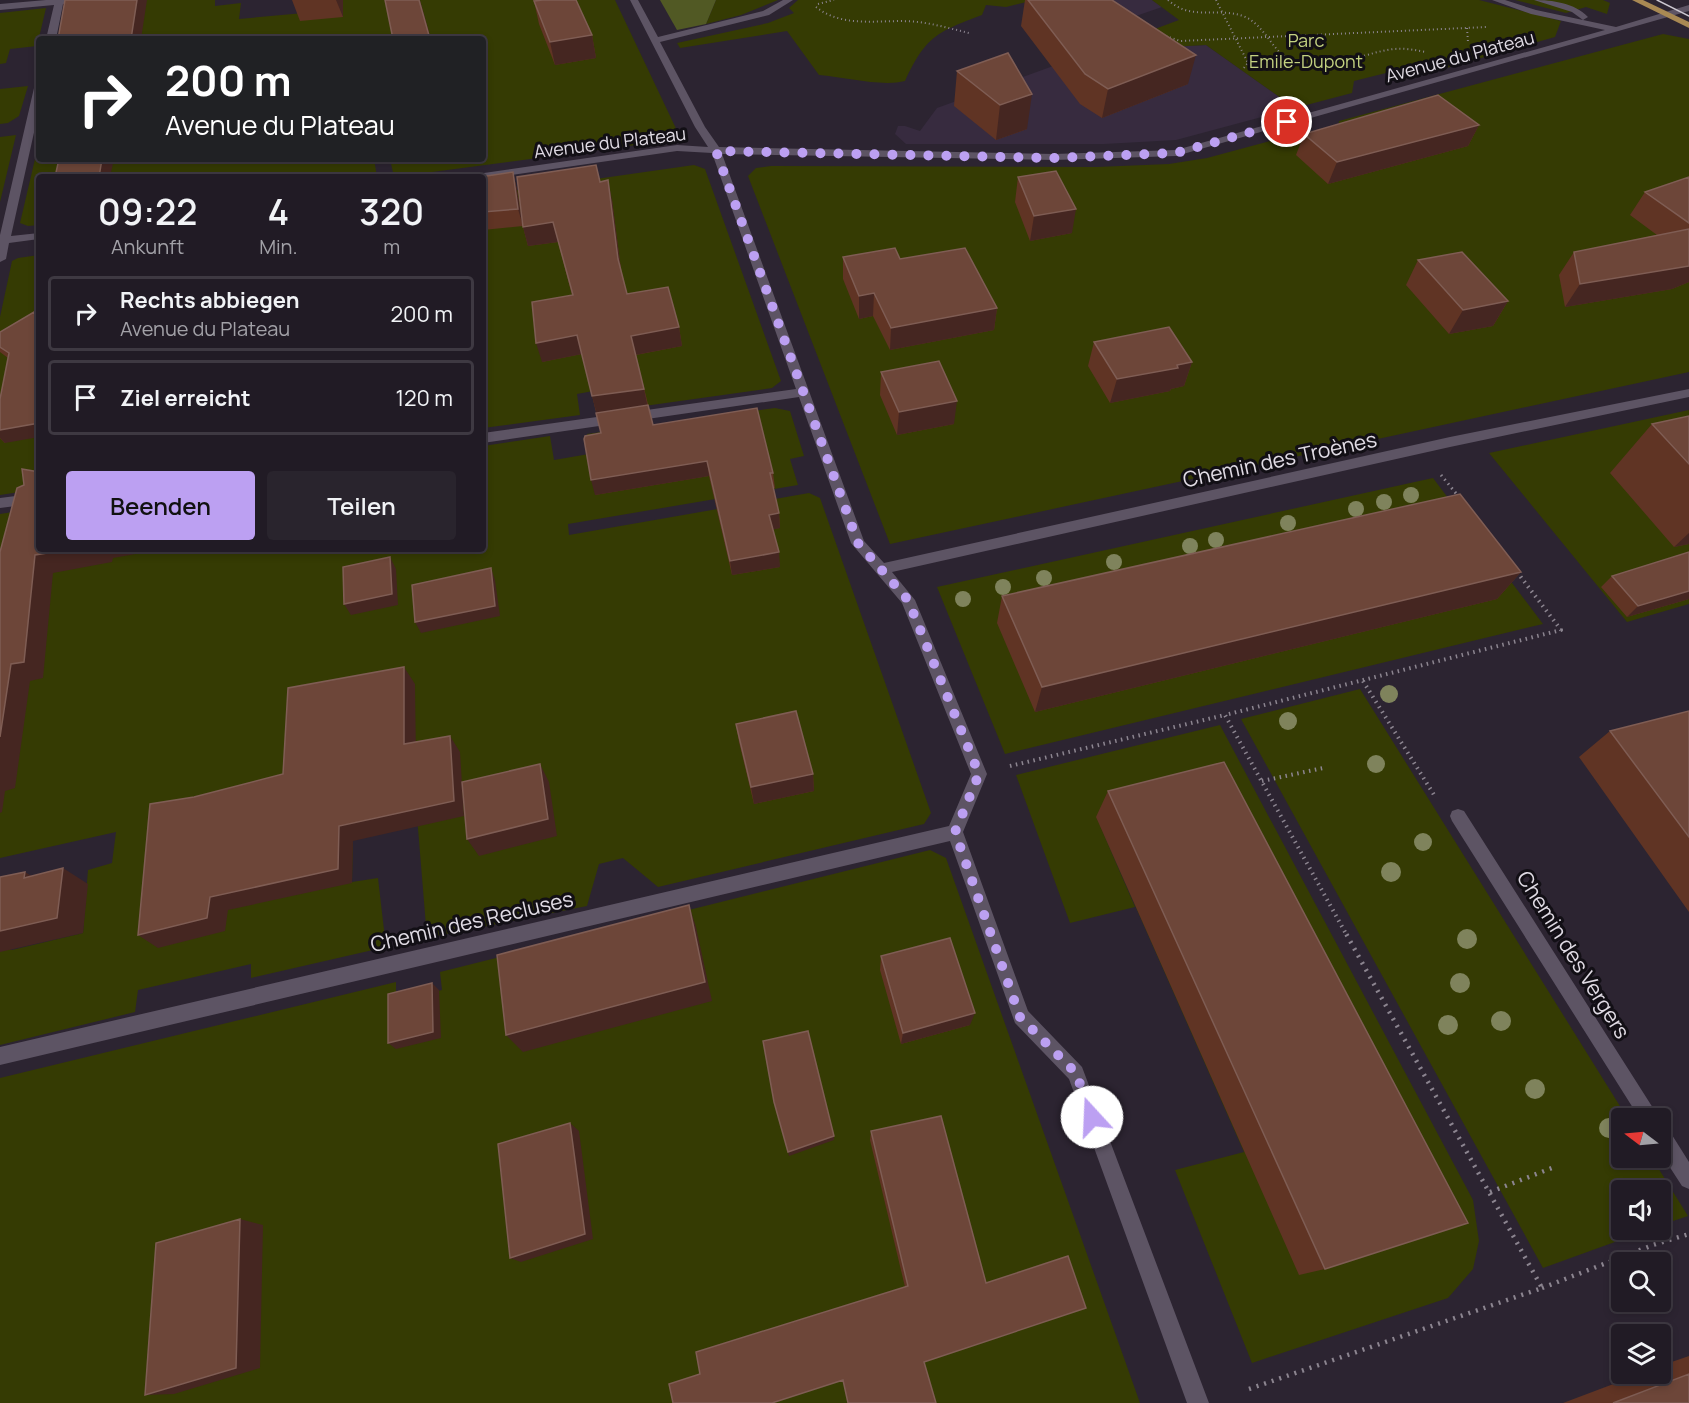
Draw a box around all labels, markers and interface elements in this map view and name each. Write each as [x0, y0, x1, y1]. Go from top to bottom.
street label: Avenue du Plateau [1383, 25, 1537, 87]
park label: Parc Emile-Dupont [1249, 28, 1363, 73]
text: 200 m [165, 51, 291, 109]
icon: right [66, 60, 144, 138]
pin [1261, 96, 1312, 147]
icon: arrive [1270, 105, 1303, 138]
text: Avenue du Plateau [165, 106, 395, 143]
street label: Avenue du Plateau [532, 121, 687, 163]
text: 09:22 [98, 187, 197, 236]
text: 4 [267, 187, 289, 236]
text: 320 [359, 187, 424, 236]
text: Ankunft [111, 233, 184, 260]
text: Min. [259, 233, 298, 260]
text: m [383, 233, 400, 260]
text: Rechts abbiegen [120, 285, 299, 315]
icon: right [69, 297, 102, 330]
text: 200 m [391, 299, 453, 329]
text: Avenue du Plateau [120, 315, 290, 342]
icon: arrive [69, 381, 102, 414]
text: Ziel erreicht [120, 383, 251, 413]
text: 120 m [395, 383, 453, 413]
street label: Chemin des Troènes [1180, 425, 1379, 493]
button: Beenden [66, 471, 255, 540]
button: Teilen [267, 471, 456, 540]
street label: Chemin des Vergers [1511, 865, 1637, 1044]
street label: Chemin des Recluses [368, 884, 576, 958]
position arrow [1060, 1085, 1124, 1149]
north arrow [1611, 1108, 1671, 1168]
map controls [1611, 1108, 1671, 1384]
button: sound [1611, 1180, 1671, 1240]
button: search [1611, 1252, 1671, 1312]
button: layers [1611, 1324, 1671, 1384]

